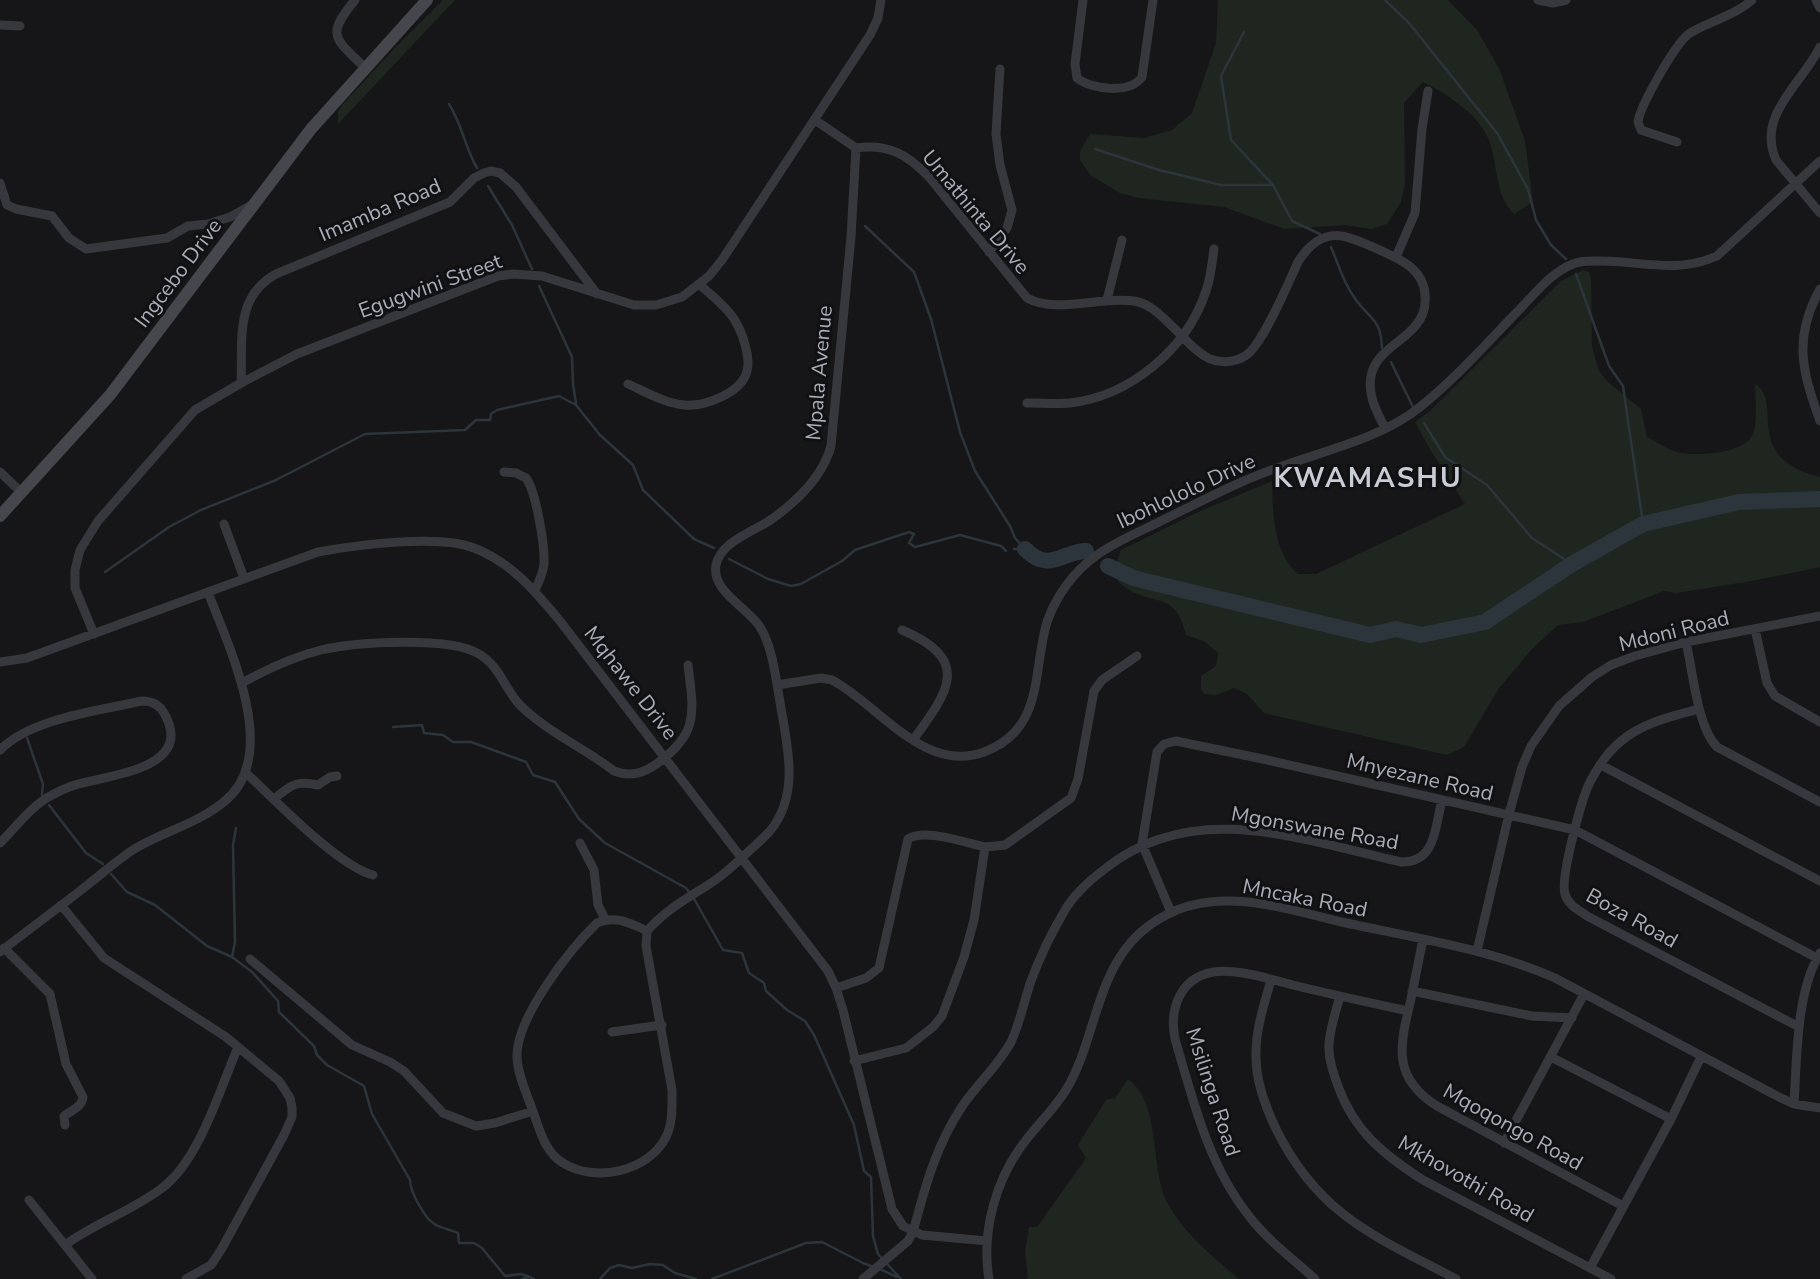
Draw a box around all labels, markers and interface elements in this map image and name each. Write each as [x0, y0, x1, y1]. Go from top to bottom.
street label: Umathinta Drive [916, 144, 1036, 280]
street label: Imamba Road [315, 172, 445, 248]
street label: Ingcebo Drive [128, 213, 228, 333]
street label: Egugwini Street [354, 247, 506, 325]
street label: Mpala Avenue [799, 304, 839, 442]
street label: Ibohlololo Drive [1112, 447, 1260, 535]
district label: KWAMASHU [1273, 459, 1463, 497]
street label: Mdoni Road [1616, 604, 1732, 658]
street label: Mqhawe Drive [578, 620, 684, 746]
street label: Mnyezane Road [1344, 747, 1496, 807]
street label: Mgonswane Road [1229, 799, 1401, 857]
street label: Mncaka Road [1240, 872, 1370, 924]
street label: Boza Road [1581, 881, 1683, 955]
street label: Msilinga Road [1179, 1024, 1247, 1160]
street label: Mqoqongo Road [1438, 1077, 1588, 1177]
street label: Mkhovothi Road [1393, 1129, 1539, 1229]

